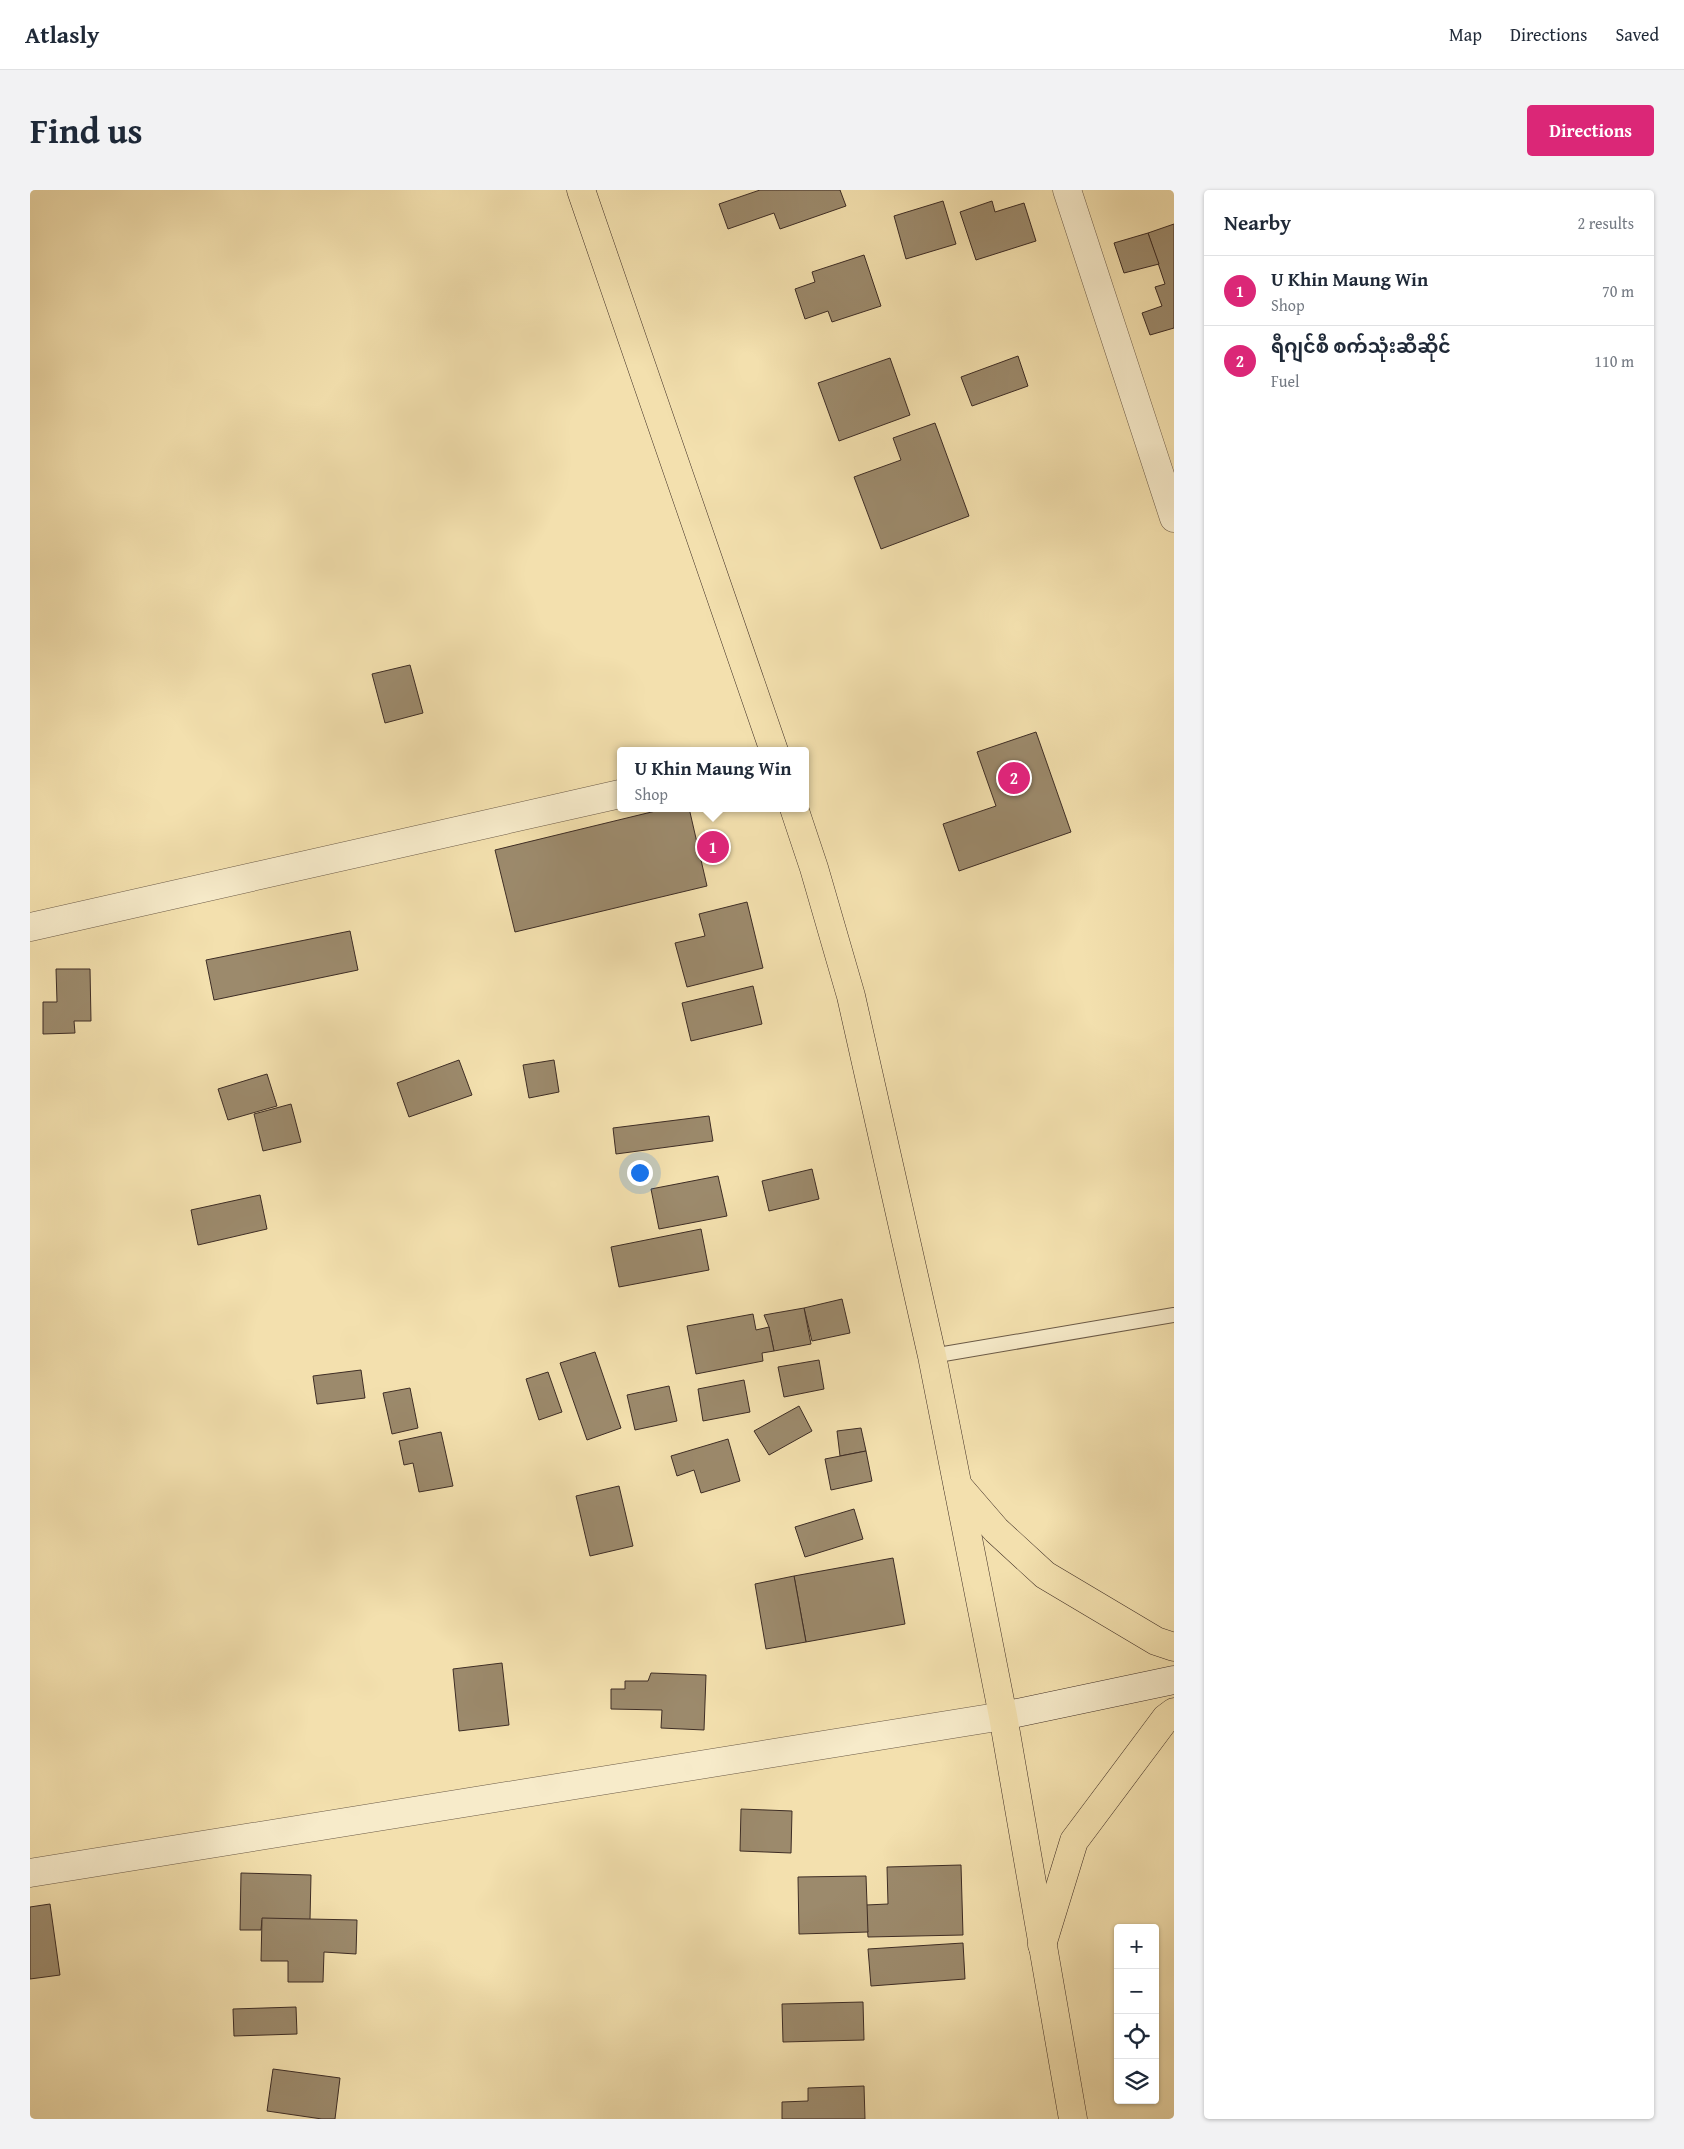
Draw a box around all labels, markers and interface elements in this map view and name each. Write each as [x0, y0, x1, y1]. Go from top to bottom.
text: Atlasly [25, 17, 99, 52]
text: Map [1449, 21, 1482, 48]
text: Directions [1510, 21, 1587, 48]
text: Saved [1615, 21, 1659, 48]
text: Find us [30, 105, 143, 156]
button: Directions [1527, 105, 1654, 156]
text: Nearby [1224, 207, 1291, 238]
text: 2 results [1577, 211, 1634, 235]
text: U Khin Maung Win [1271, 265, 1428, 293]
text: 1 [1236, 279, 1244, 303]
text: 70 m [1602, 279, 1634, 303]
text: Shop [1271, 293, 1305, 317]
text: ရီဂျင်စီ စက်သုံးဆီဆိုင် [1271, 332, 1451, 360]
text: 2 [1236, 349, 1244, 373]
text: 110 m [1594, 349, 1634, 373]
text: Fuel [1271, 369, 1299, 393]
popup [617, 747, 809, 812]
text: U Khin Maung Win [634, 754, 792, 782]
pin: 2 [998, 759, 1030, 797]
text: Shop [634, 782, 668, 806]
pin: 1 [697, 828, 729, 866]
your location [627, 1160, 653, 1186]
map controls [1114, 1924, 1159, 2104]
button: + [1114, 1924, 1159, 1969]
button: − [1114, 1969, 1159, 2014]
button: locate [1114, 2014, 1159, 2059]
button: layers [1114, 2059, 1159, 2104]

